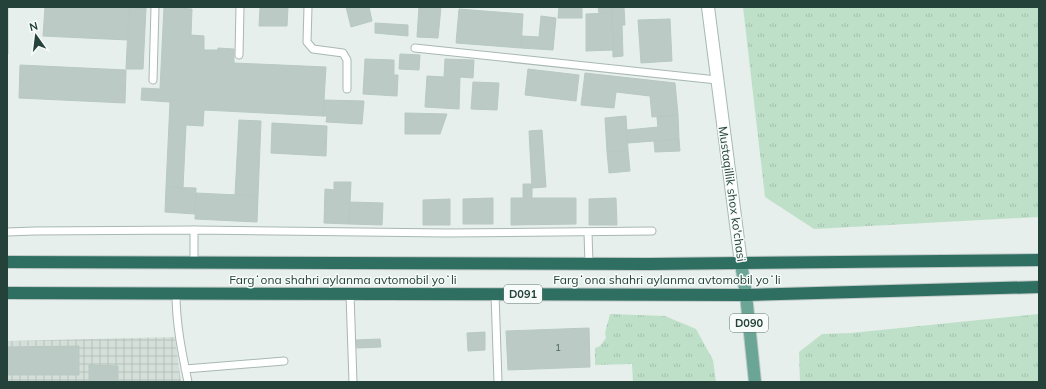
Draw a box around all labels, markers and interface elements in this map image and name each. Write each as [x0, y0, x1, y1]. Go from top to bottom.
north arrow [16, 16, 56, 56]
text: N [28, 18, 39, 34]
street label: Mustaqillik shox ko'chasi [716, 125, 749, 263]
street label: Fargʻona shahri aylanma avtomobil yoʻli [229, 272, 457, 287]
street label: Fargʻona shahri aylanma avtomobil yoʻli [553, 272, 781, 287]
road number: D091 [504, 285, 542, 303]
road number: D090 [730, 314, 768, 332]
house number: 1 [555, 341, 561, 354]

